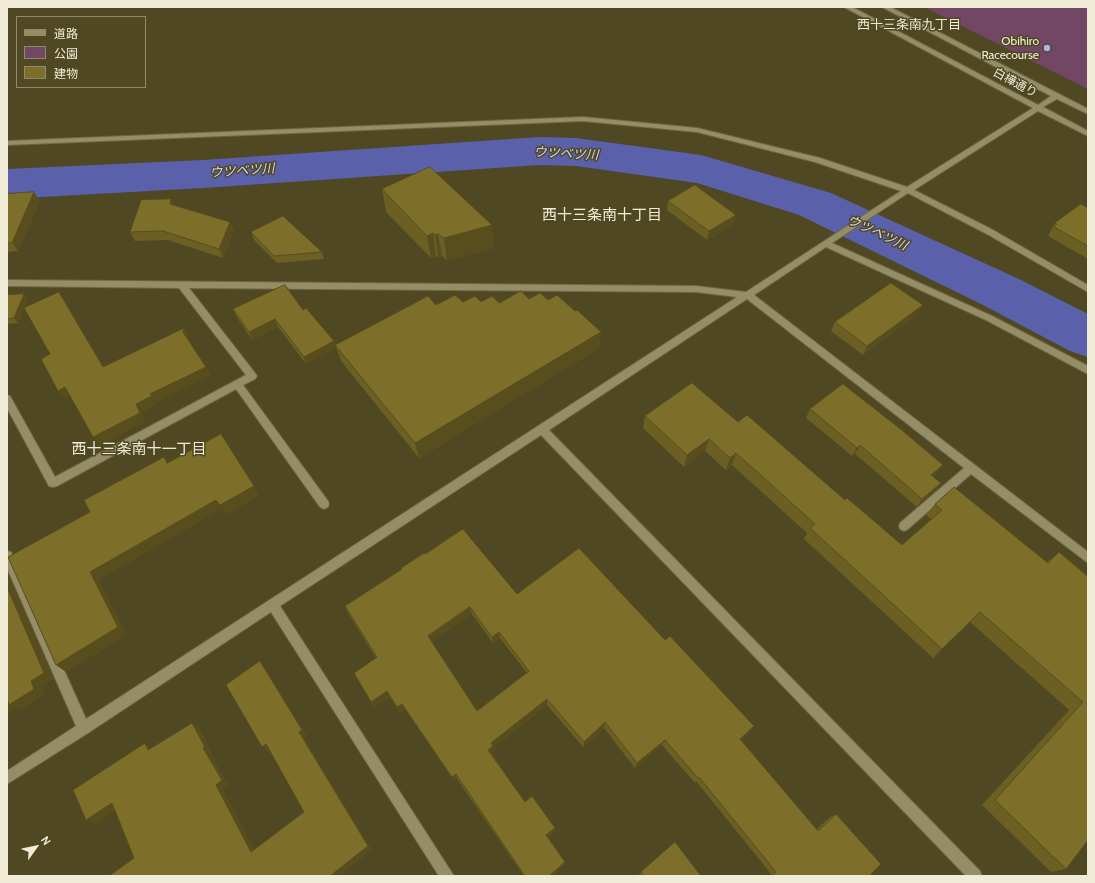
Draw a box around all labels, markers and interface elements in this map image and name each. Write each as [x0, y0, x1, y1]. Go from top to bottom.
legend [16, 16, 146, 88]
district label: 西十三条南九丁目 [857, 17, 961, 33]
text: 道路 [54, 26, 78, 41]
place label: Obihiro Racecourse [981, 34, 1039, 62]
marker: Obihiro Racecourse [1042, 43, 1052, 53]
text: 公園 [54, 46, 78, 61]
street label: 白樺通り [990, 65, 1040, 101]
text: 建物 [54, 66, 78, 81]
water label: ウツベツ川 [533, 145, 599, 163]
water label: ウツベツ川 [209, 161, 275, 181]
district label: 西十三条南十丁目 [542, 207, 662, 225]
water label: ウツベツ川 [844, 212, 910, 254]
district label: 西十三条南十一丁目 [72, 441, 206, 459]
north arrow [16, 827, 56, 867]
text: N [38, 833, 54, 848]

